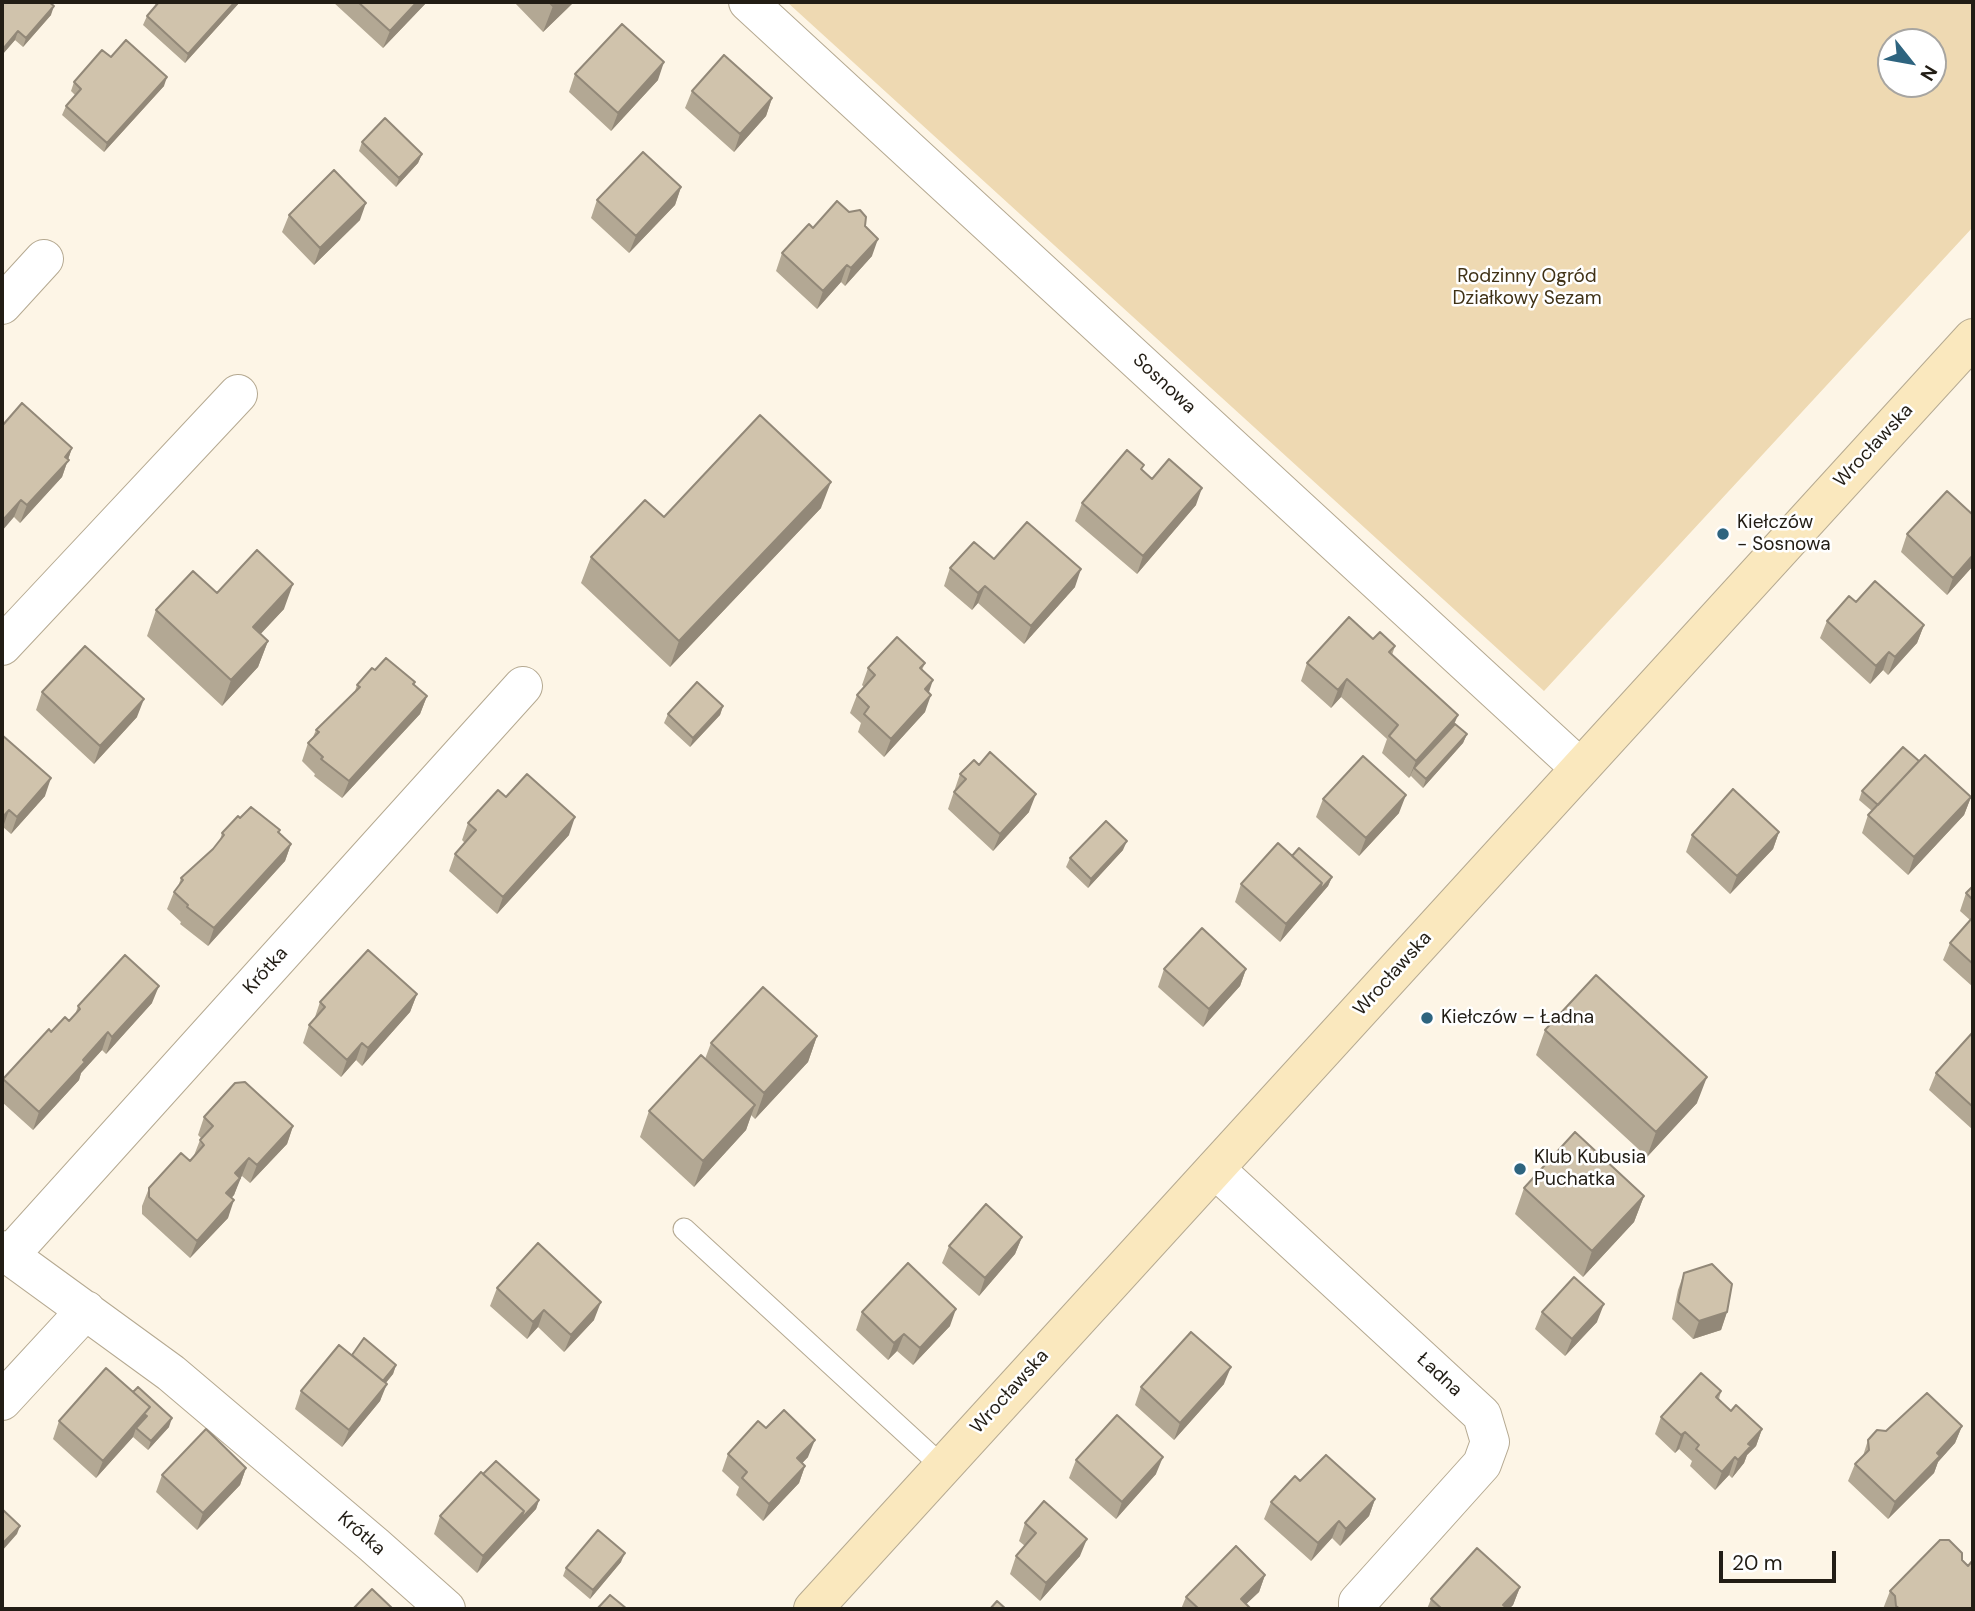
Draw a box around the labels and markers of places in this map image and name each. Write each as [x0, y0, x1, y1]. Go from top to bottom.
place label: Kiełczów - Sosnowa [1737, 512, 1830, 556]
marker: Kiełczów - Sosnowa [1715, 526, 1731, 542]
place label: Kiełczów – Ładna [1441, 1007, 1594, 1029]
marker: Kiełczów – Ładna [1419, 1010, 1435, 1026]
place label: Klub Kubusia Puchatka [1534, 1147, 1646, 1191]
marker: Klub Kubusia Puchatka [1512, 1161, 1528, 1177]

